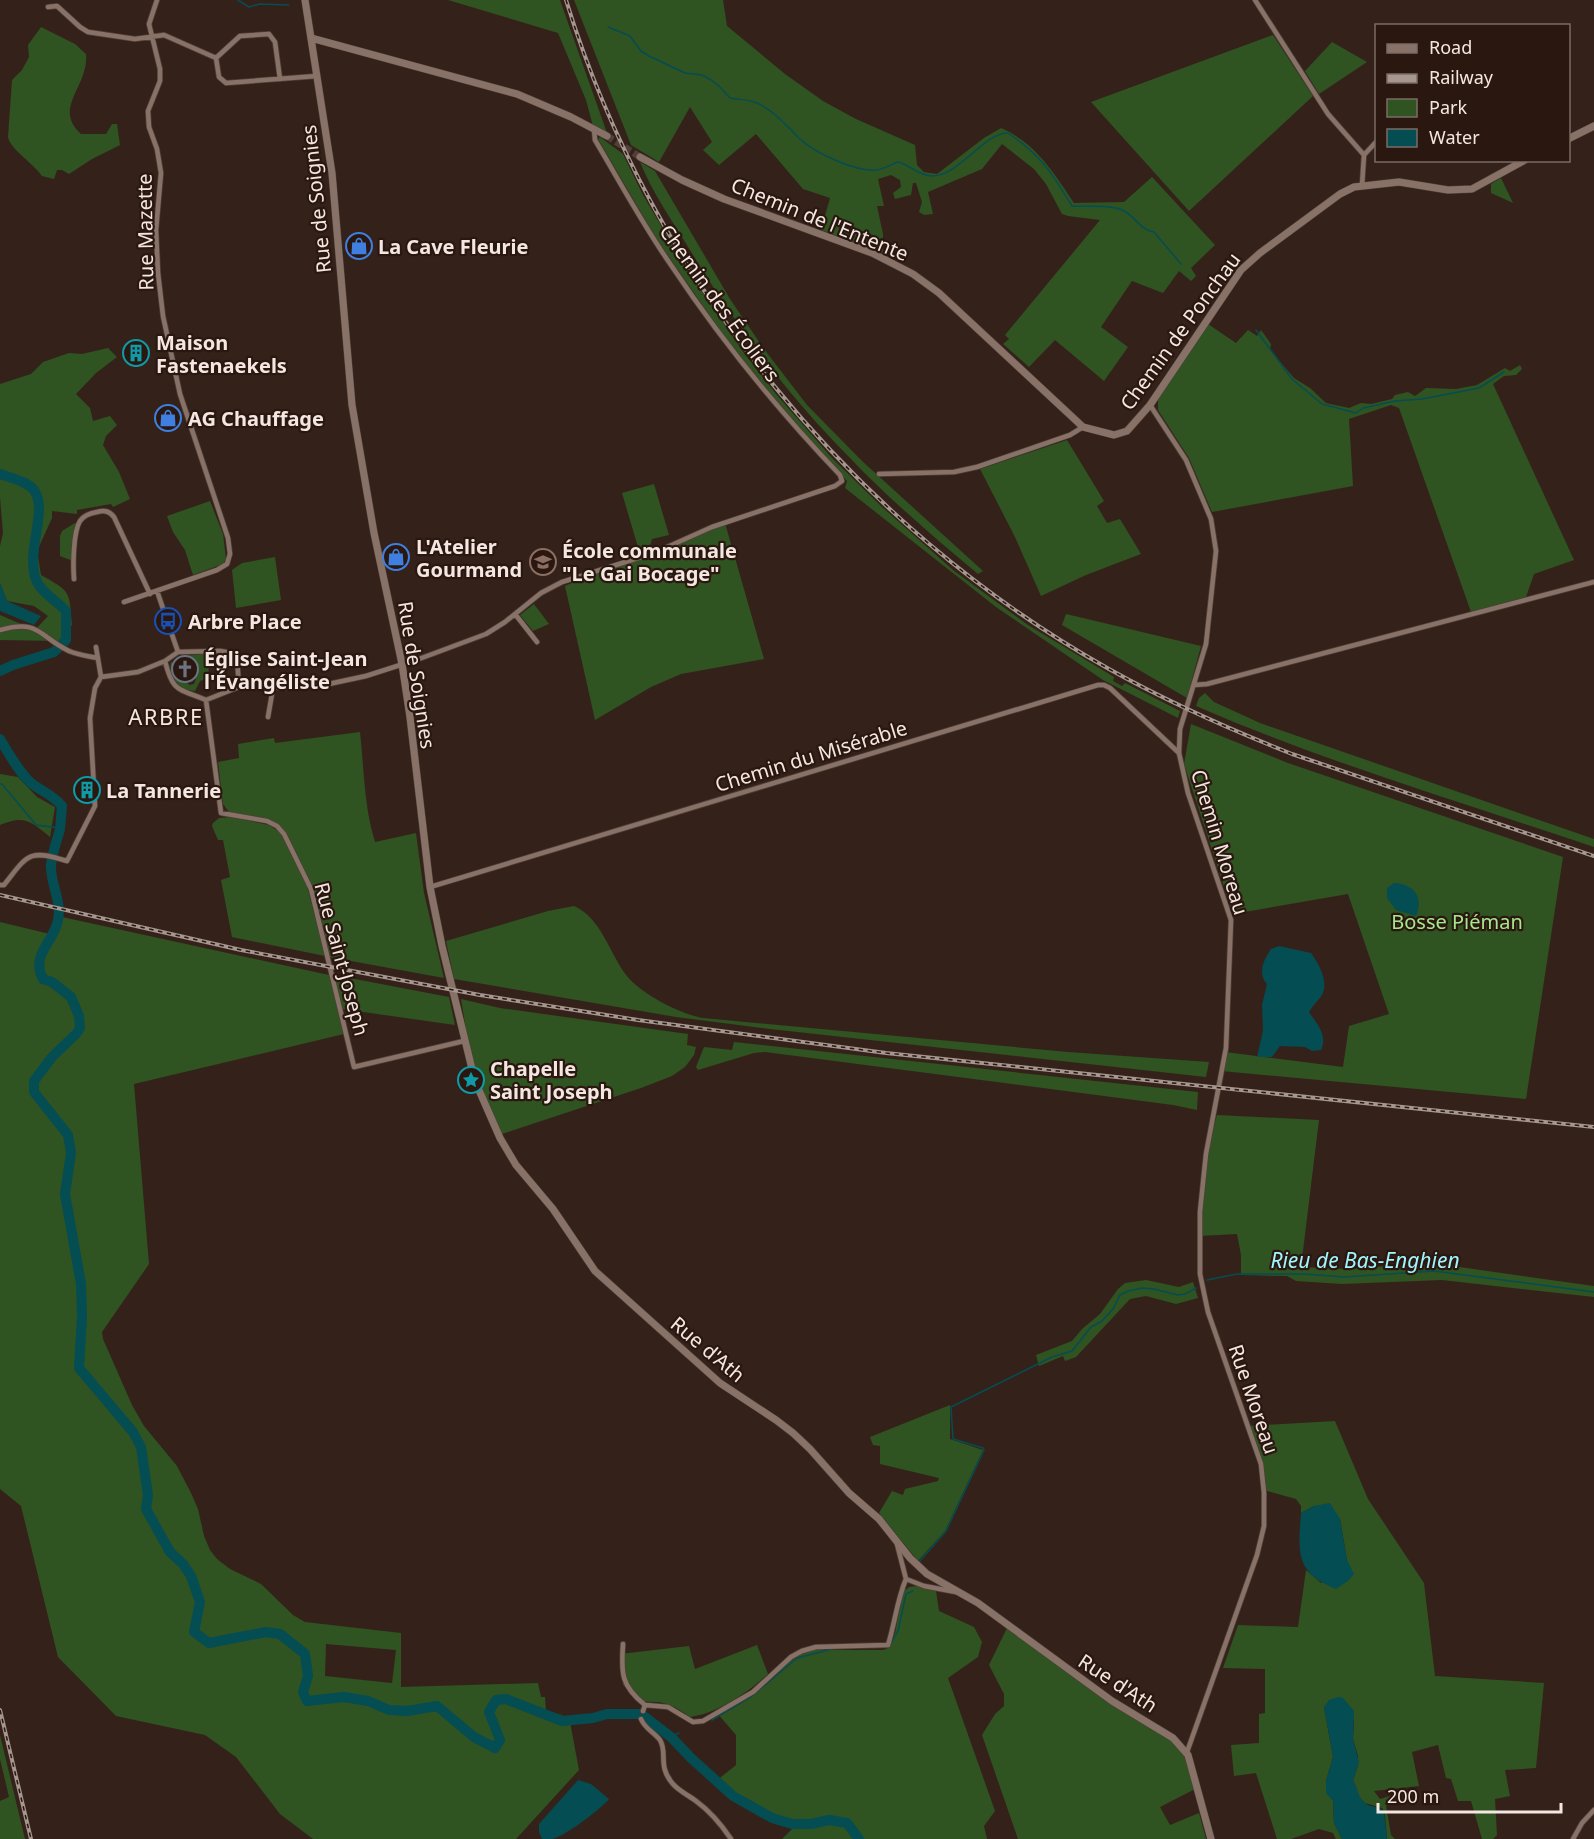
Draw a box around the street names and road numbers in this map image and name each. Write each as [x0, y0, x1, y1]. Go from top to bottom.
street label: Rue de Soignies [295, 124, 337, 274]
street label: Chemin de l'Entente [727, 171, 913, 267]
street label: Rue Mazette [130, 173, 160, 291]
street label: Chemin des Écoliers [654, 219, 786, 387]
street label: Chemin de Ponchau [1114, 247, 1246, 415]
street label: Rue de Soignies [392, 599, 442, 751]
street label: Chemin du Misérable [712, 714, 910, 798]
street label: Chemin Moreau [1185, 766, 1255, 918]
street label: Rue Saint-Joseph [309, 879, 375, 1039]
street label: Rue d'Ath [665, 1310, 751, 1388]
street label: Rue Moreau [1223, 1341, 1285, 1457]
street label: Rue d'Ath [1073, 1647, 1163, 1719]

